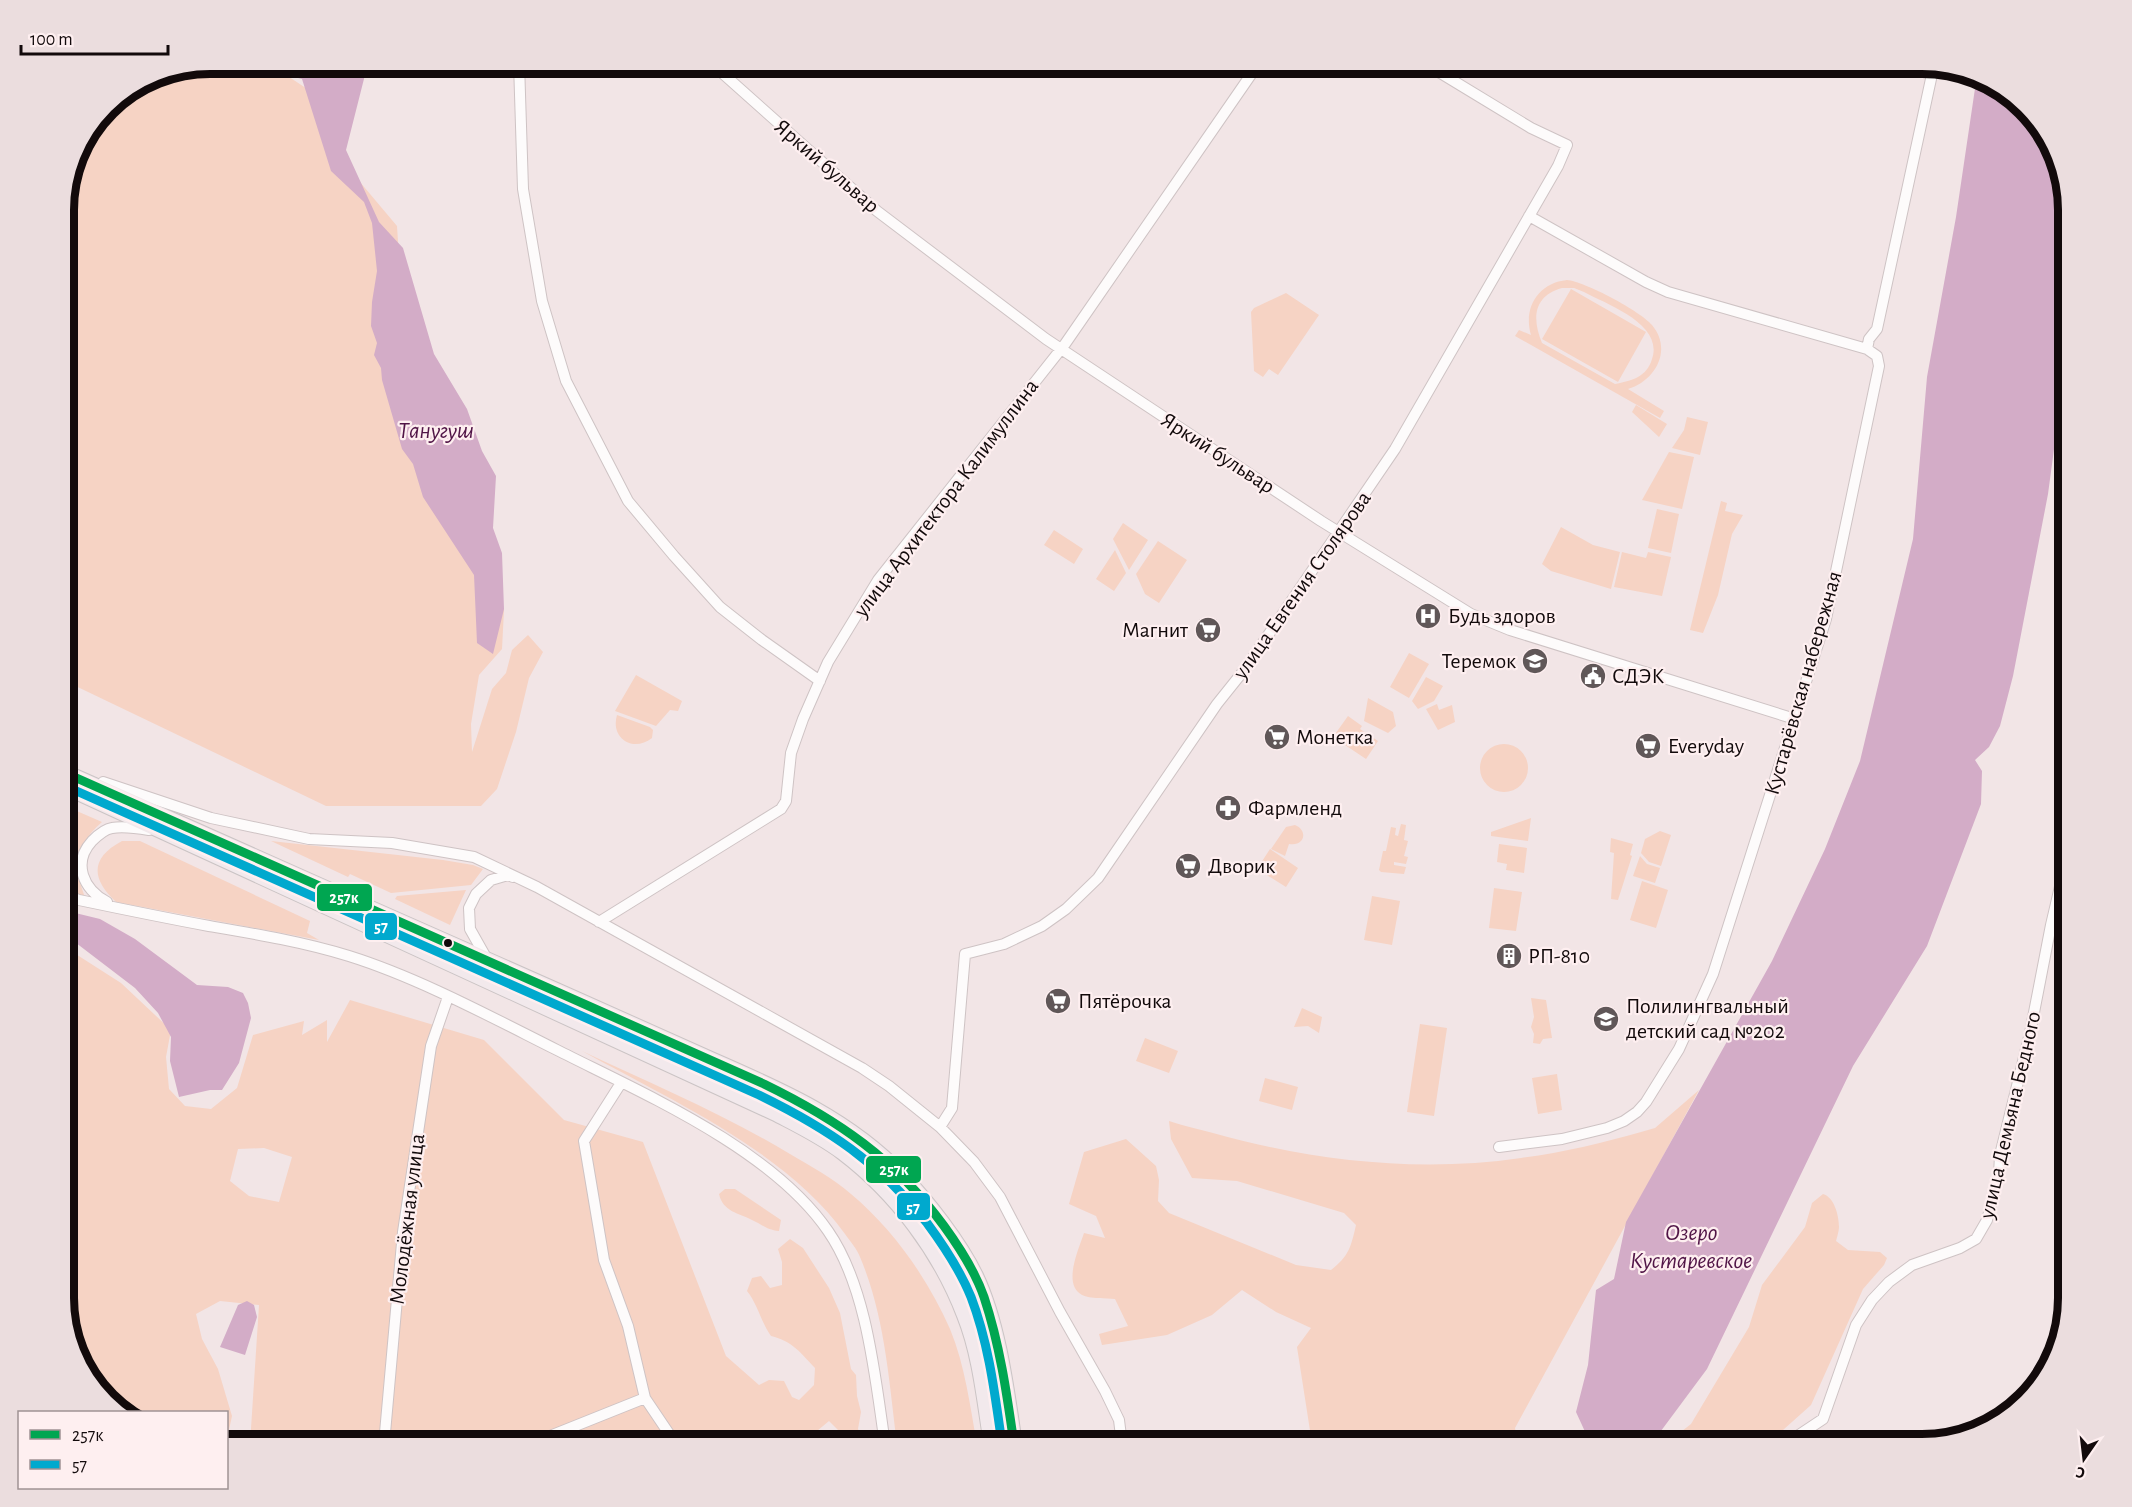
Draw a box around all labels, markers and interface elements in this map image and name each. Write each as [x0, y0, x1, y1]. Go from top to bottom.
scale bar [21, 18, 168, 56]
text: 100 m [30, 31, 73, 49]
street label: Яркий бульвар [770, 115, 884, 217]
street label: улица Архитектора Калимуллина [849, 375, 1042, 622]
street label: Яркий бульвар [1157, 408, 1279, 498]
water label: Танугуш [398, 419, 474, 443]
street label: улица Евгения Столярова [1228, 487, 1375, 684]
street label: Кустарёвская набережная [1760, 569, 1846, 797]
hospital icon: Будь здоров [1413, 601, 1443, 631]
place label: Будь здоров [1448, 605, 1556, 627]
supermarket icon: Магнит [1193, 615, 1223, 645]
place label: Магнит [1122, 619, 1189, 641]
school or university icon: Теремок [1520, 646, 1550, 676]
place label: Теремок [1442, 650, 1516, 672]
public building icon: СДЭК [1578, 661, 1608, 691]
place label: СДЭК [1612, 665, 1664, 687]
supermarket icon: Монетка [1262, 722, 1292, 752]
place label: Монетка [1296, 726, 1374, 748]
supermarket icon: Everyday [1633, 731, 1663, 761]
place label: Everyday [1668, 735, 1745, 757]
pharmacy icon: Фармленд [1213, 793, 1243, 823]
place label: Фармленд [1248, 797, 1342, 819]
supermarket icon: Дворик [1173, 851, 1203, 881]
place label: Дворик [1208, 855, 1275, 877]
line badge: 257к [316, 883, 373, 912]
text: 257к [329, 890, 359, 906]
line badge: 57 [364, 912, 398, 941]
text: 57 [374, 919, 388, 935]
unlabelled marker [442, 937, 454, 949]
building icon: РП-810 [1494, 941, 1524, 971]
place label: РП-810 [1528, 945, 1590, 967]
supermarket icon: Пятёрочка [1043, 986, 1073, 1016]
place label: Пятёрочка [1078, 990, 1172, 1012]
place label: Полилингвальный детский сад №202 [1626, 995, 1789, 1042]
school or university icon: Полилингвальный детский сад №202 [1591, 1004, 1621, 1034]
street label: улица Демьяна Бедного [1975, 1009, 2045, 1222]
street label: Молодёжная улица [386, 1132, 428, 1306]
line badge: 257к [865, 1155, 922, 1184]
text: 257к [879, 1162, 909, 1178]
line badge: 57 [896, 1192, 931, 1221]
text: 57 [906, 1200, 920, 1216]
water label: Озеро Кустаревское [1630, 1221, 1752, 1273]
legend [18, 1411, 228, 1489]
text: 257к [72, 1427, 104, 1445]
north arrow [2054, 1429, 2114, 1489]
text: 57 [72, 1457, 87, 1475]
text: С [2074, 1464, 2087, 1481]

